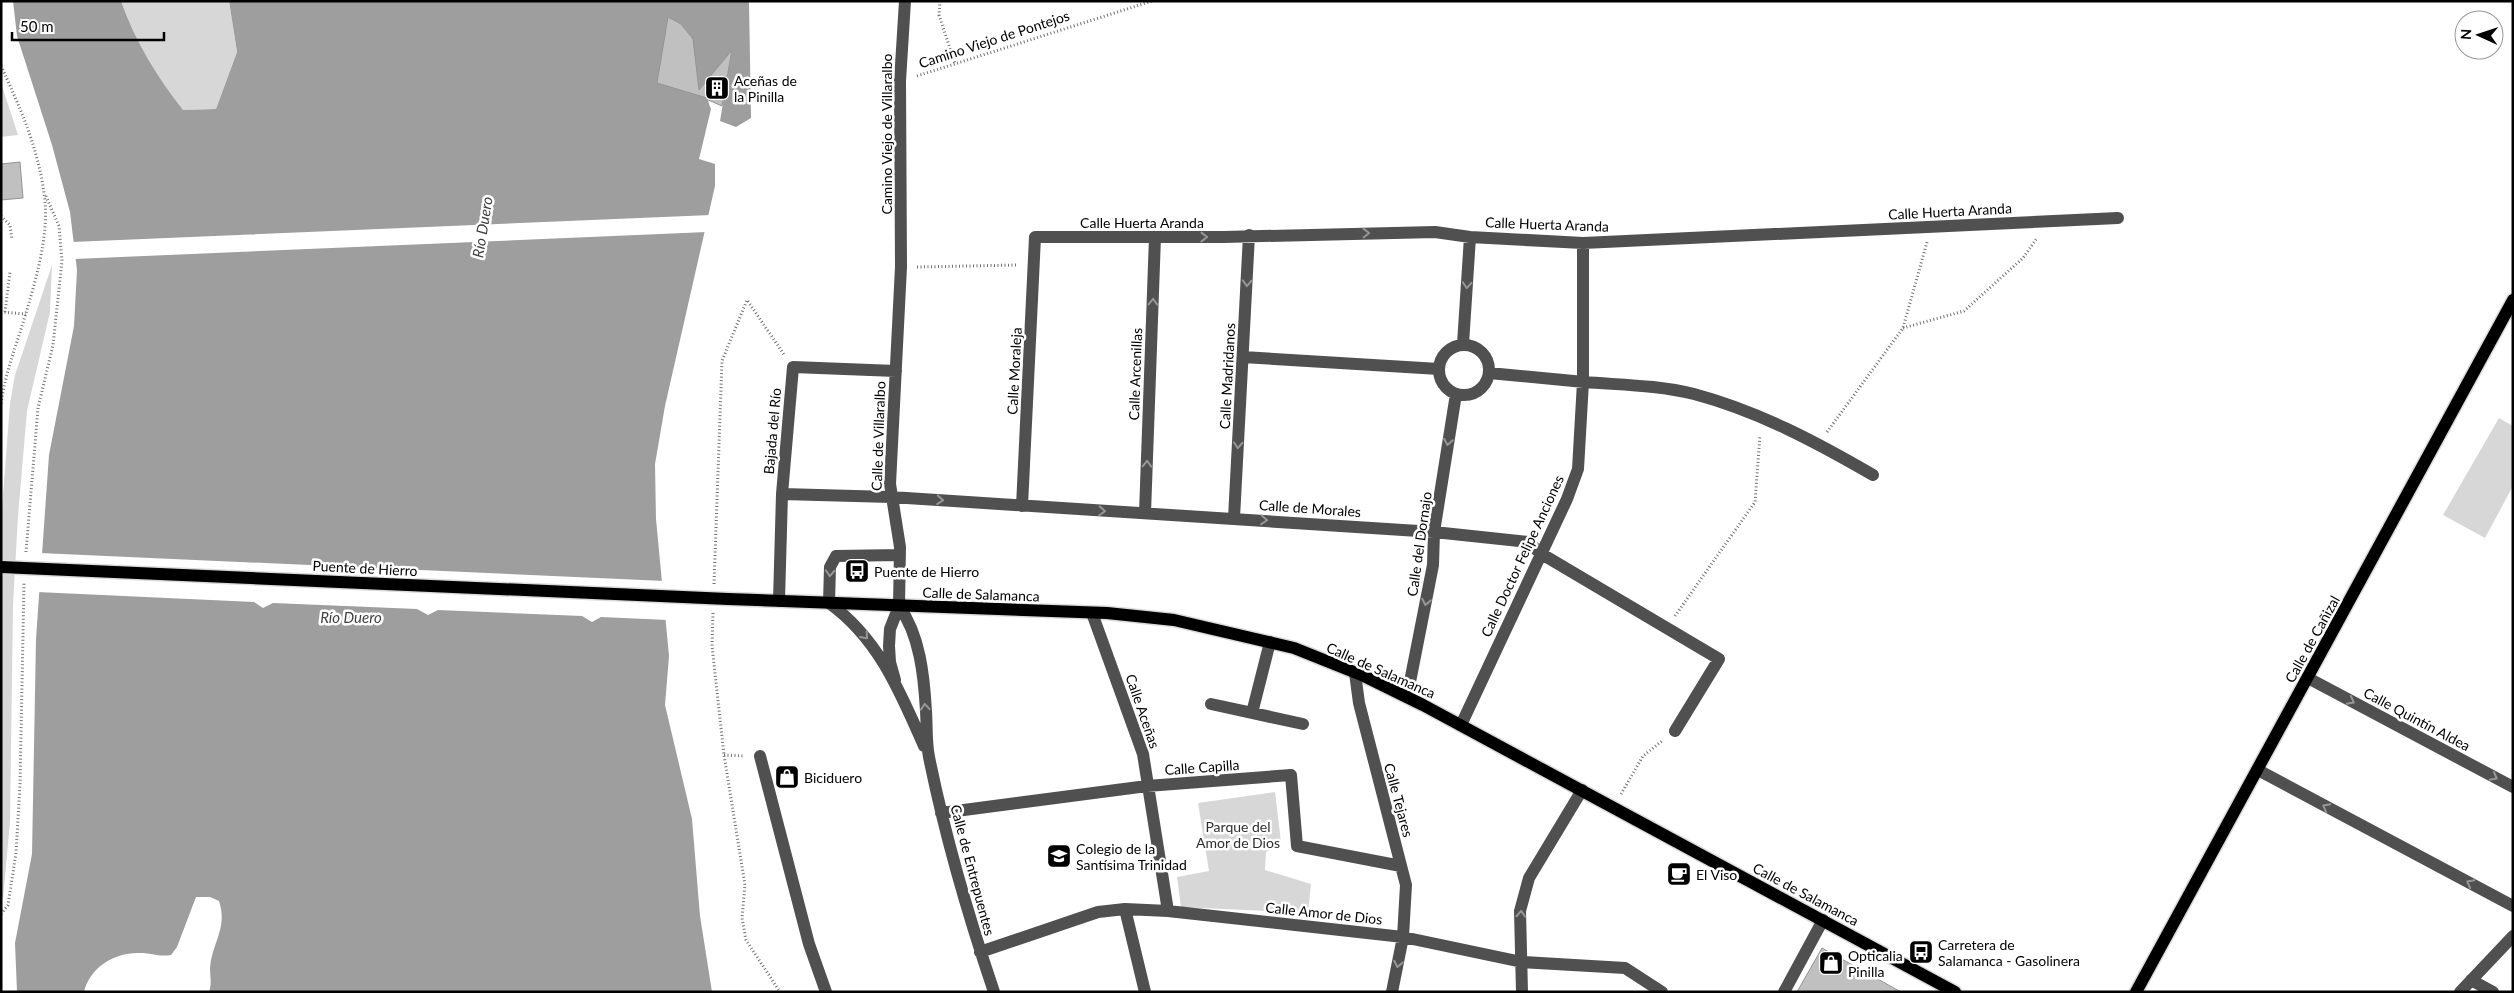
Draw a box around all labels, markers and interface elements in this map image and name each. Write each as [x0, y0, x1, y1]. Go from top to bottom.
street label: Camino Viejo de Pontejos [917, 7, 1071, 71]
scale bar [12, 10, 165, 42]
north arrow [2454, 10, 2504, 60]
text: 50 m [20, 17, 54, 35]
text: N [2457, 28, 2474, 40]
street label: Camino Viejo de Villaralbo [878, 54, 895, 214]
place label: Aceñas de la Pinilla [734, 72, 797, 105]
building icon: Aceñas de la Pinilla [704, 75, 730, 101]
water label: Río Duero [468, 195, 496, 259]
street label: Calle Huerta Aranda [1888, 199, 2012, 223]
street label: Calle Huerta Aranda [1485, 213, 1609, 235]
street label: Calle Huerta Aranda [1080, 214, 1204, 231]
one-way arrow [1363, 227, 1371, 238]
one-way arrow [1200, 232, 1208, 242]
one-way arrow [1241, 279, 1252, 287]
one-way arrow [1461, 282, 1472, 290]
one-way arrow [1147, 298, 1158, 306]
street label: Calle Madridanos [1216, 322, 1238, 430]
street label: Calle Moraleja [1003, 327, 1025, 415]
street label: Calle Arcenillas [1125, 328, 1145, 420]
street label: Calle de Villaralbo [868, 381, 888, 491]
street label: Bajada del Río [760, 387, 784, 475]
one-way arrow [1444, 437, 1454, 446]
one-way arrow [1233, 442, 1244, 450]
one-way arrow [1142, 460, 1152, 468]
street label: Calle Doctor Felipe Anciones [1477, 472, 1567, 640]
street label: Calle del Dornajo [1403, 490, 1435, 598]
one-way arrow [936, 495, 944, 506]
street label: Calle de Morales [1258, 496, 1362, 520]
one-way arrow [1098, 505, 1106, 516]
one-way arrow [1260, 515, 1268, 526]
street label: Puente de Hierro [312, 557, 418, 579]
bus stop icon: Puente de Hierro [844, 558, 870, 584]
place label: Puente de Hierro [874, 563, 979, 580]
one-way arrow [825, 570, 835, 577]
street label: Calle de Salamanca [922, 583, 1040, 605]
street label: Calle de Cañizal [2281, 593, 2343, 685]
one-way arrow [1421, 598, 1432, 607]
water label: Río Duero [320, 608, 382, 626]
one-way arrow [859, 630, 868, 639]
street label: Calle de Salamanca [1324, 638, 1438, 702]
street label: Calle Aceñas [1122, 672, 1164, 750]
street label: Calle Quintín Aldea [2361, 684, 2473, 754]
one-way arrow [2346, 695, 2355, 705]
one-way arrow [920, 702, 931, 710]
street label: Calle Capilla [1164, 756, 1240, 778]
street label: Calle Tejares [1381, 761, 1417, 839]
shop icon: Biciduero [774, 764, 800, 790]
place label: Biciduero [804, 769, 862, 786]
one-way arrow [2489, 771, 2498, 781]
street label: Calle de Entrepuentes [947, 803, 999, 937]
one-way arrow [2322, 803, 2331, 813]
park label: Parque del Amor de Dios [1196, 818, 1280, 851]
place label: Colegio de la Santísima Trinidad [1076, 840, 1187, 873]
school or university icon: Colegio de la Santísima Trinidad [1046, 843, 1072, 869]
street label: Calle de Salamanca [1750, 859, 1862, 929]
cafe icon: El Viso [1666, 861, 1692, 887]
place label: El Viso [1696, 866, 1737, 883]
one-way arrow [2466, 879, 2475, 889]
street label: Calle Amor de Dios [1265, 898, 1383, 928]
one-way arrow [1516, 909, 1527, 917]
place label: Carretera de Salamanca - Gasolinera [1938, 936, 2080, 969]
bus stop icon: Carretera de Salamanca - Gasolinera [1908, 939, 1934, 965]
place label: Opticalia Pinilla [1848, 947, 1903, 980]
shop icon: Opticalia Pinilla [1818, 950, 1844, 976]
one-way arrow [1393, 960, 1404, 969]

